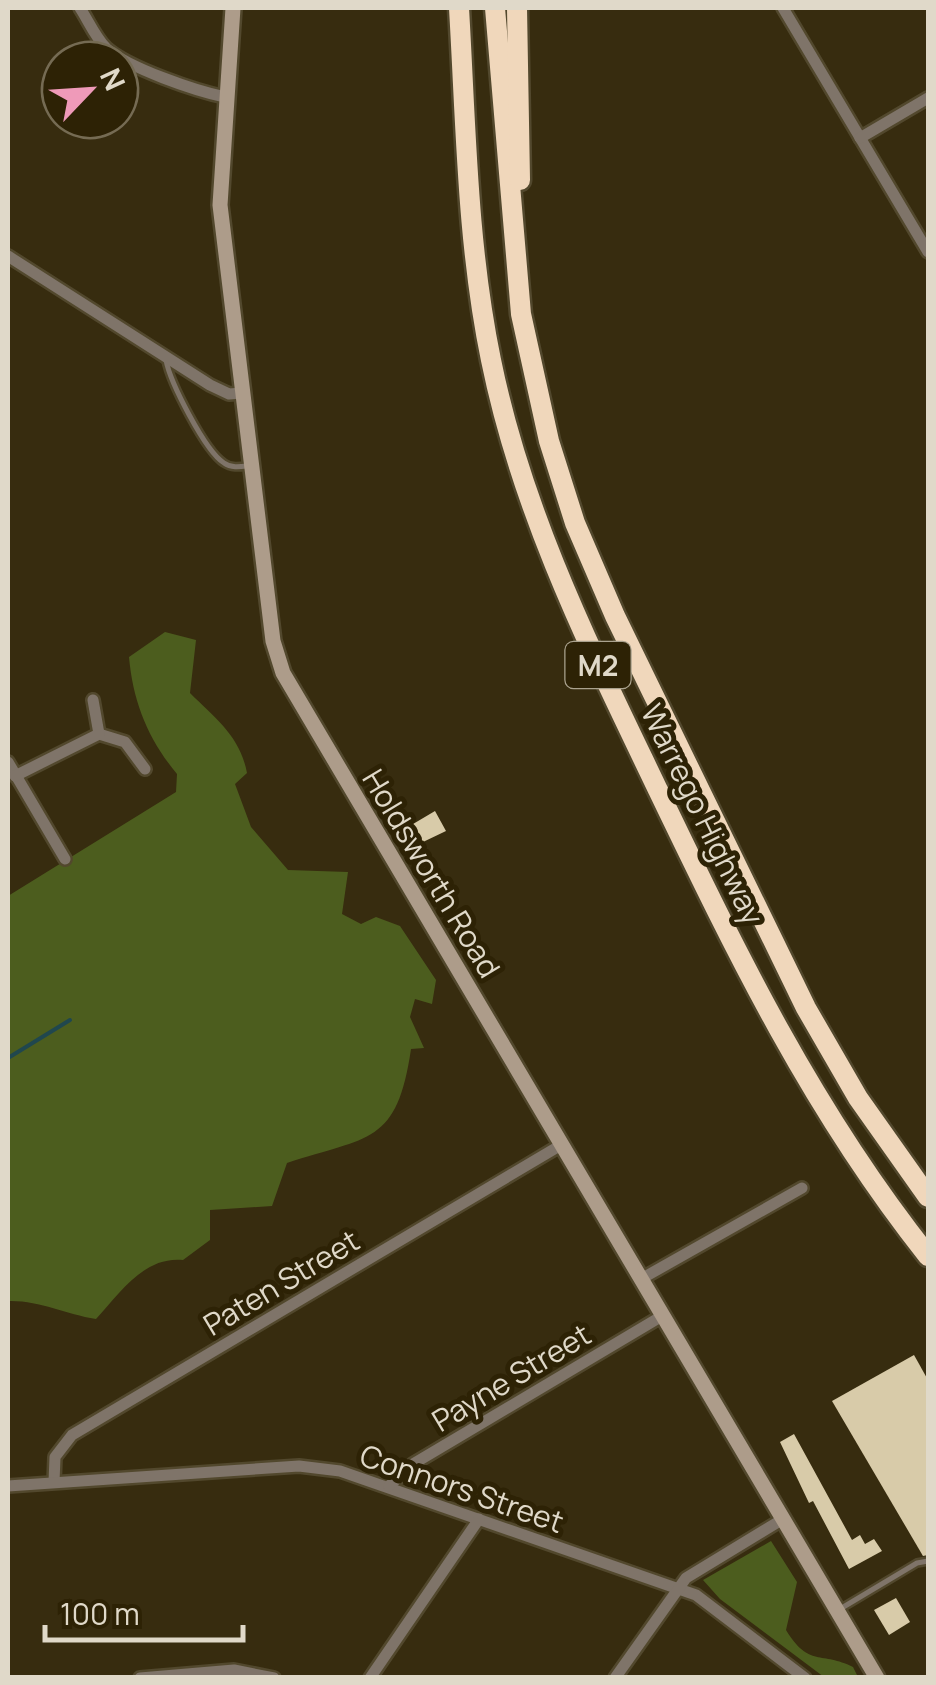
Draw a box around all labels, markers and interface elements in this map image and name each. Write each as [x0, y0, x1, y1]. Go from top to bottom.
north arrow [40, 40, 140, 140]
text: N [92, 62, 135, 96]
road number: M2 [566, 642, 630, 688]
street label: Warrego Highway [632, 697, 774, 931]
street label: Holdsworth Road [354, 761, 510, 985]
street label: Paten Street [196, 1219, 366, 1345]
street label: Payne Street [424, 1313, 598, 1441]
street label: Connors Street [355, 1434, 569, 1542]
scale bar [45, 1580, 242, 1642]
text: 100 m [60, 1593, 140, 1634]

